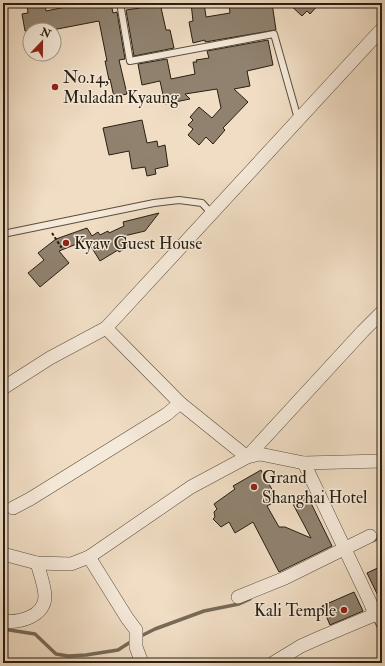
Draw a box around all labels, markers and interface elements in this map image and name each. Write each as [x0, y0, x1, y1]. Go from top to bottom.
north arrow [22, 22, 62, 62]
text: N [38, 25, 54, 41]
place label: No.14, Muladan Kyaung [63, 67, 179, 109]
marker: No.14, Muladan Kyaung [50, 82, 60, 92]
place label: Kyaw Guest House [74, 233, 202, 255]
marker: Kyaw Guest House [61, 238, 71, 248]
place label: Grand Shanghai Hotel [262, 467, 368, 508]
marker: Grand Shanghai Hotel [249, 482, 259, 492]
place label: Kali Temple [254, 600, 336, 622]
marker: Kali Temple [339, 605, 349, 615]

